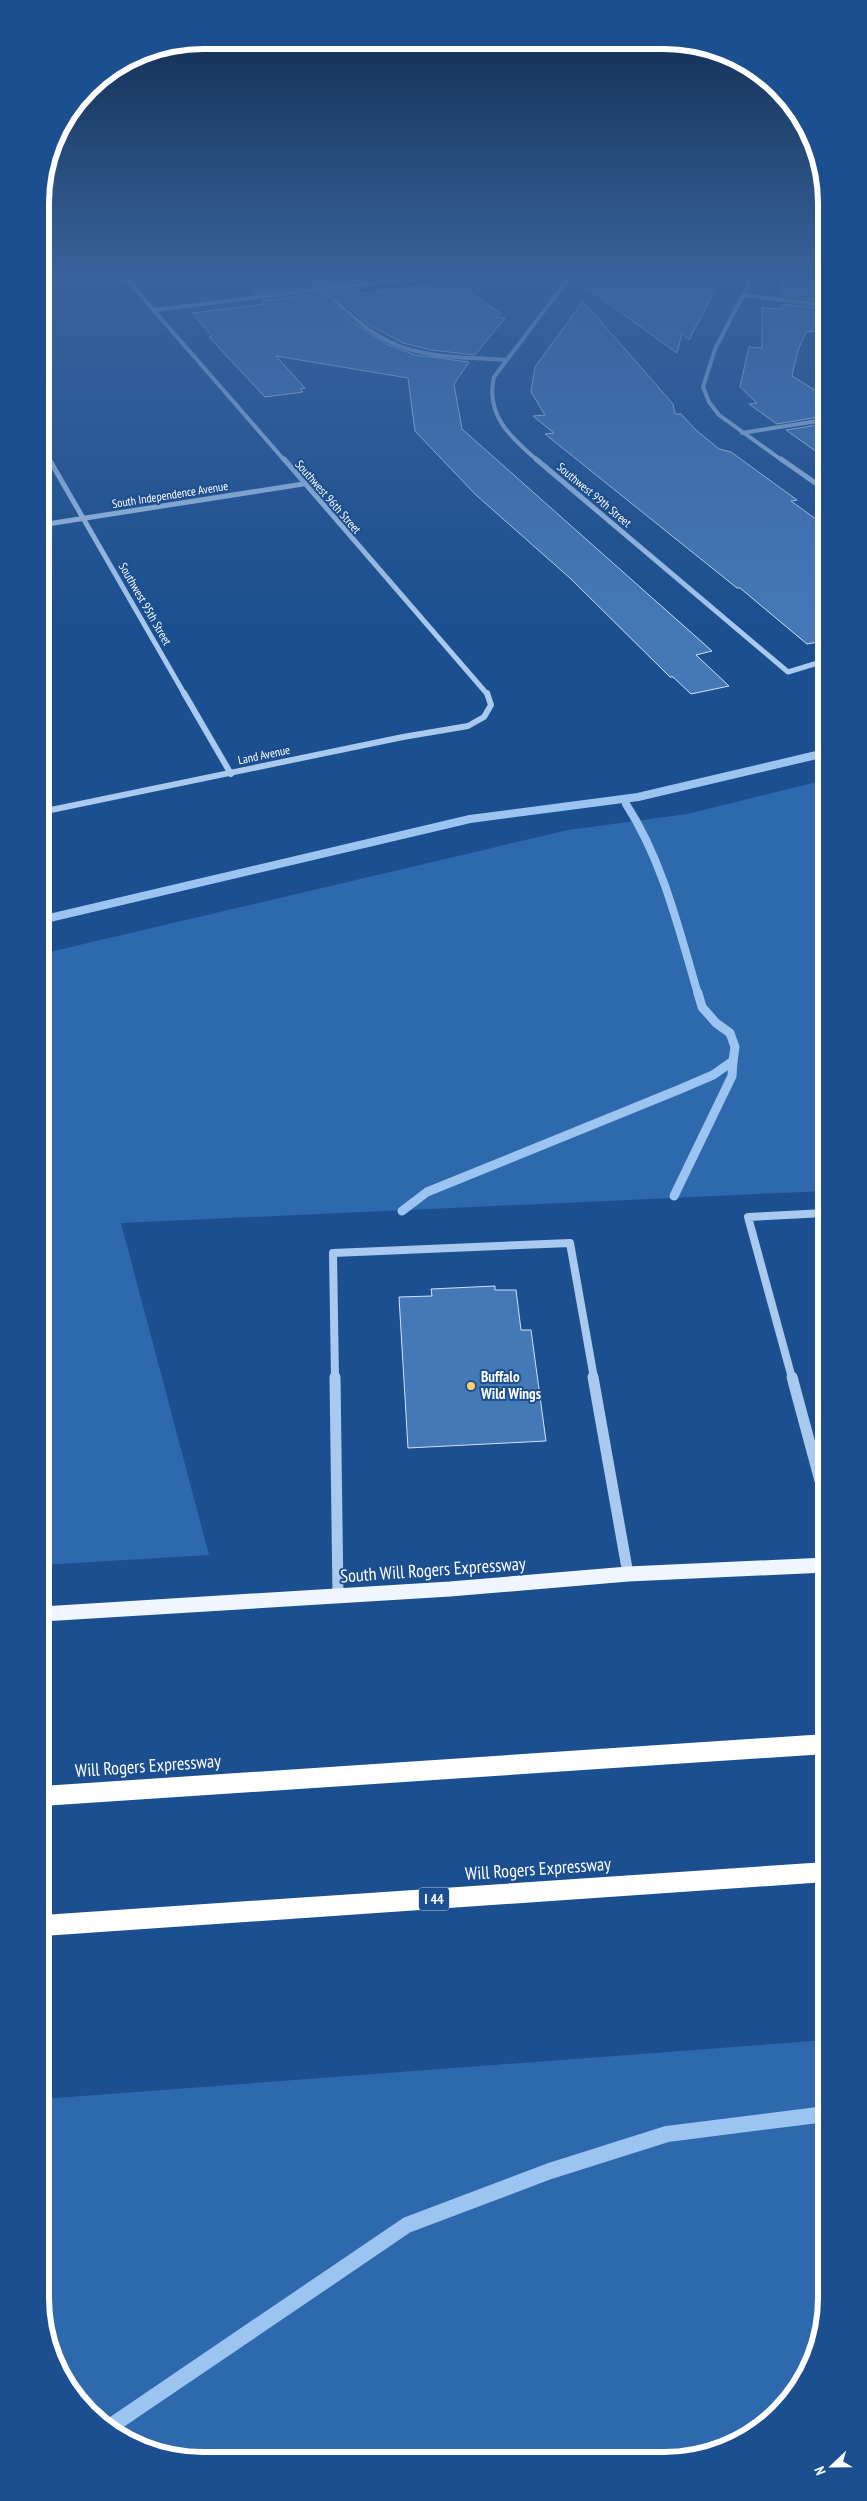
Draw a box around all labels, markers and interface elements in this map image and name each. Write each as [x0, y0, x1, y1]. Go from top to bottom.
street label: Southwest 96th Street [292, 457, 365, 537]
street label: Southwest 99th Street [554, 459, 635, 531]
street label: South Independence Avenue [111, 478, 229, 511]
street label: Southwest 95th Street [116, 560, 175, 648]
street label: Land Avenue [237, 742, 291, 767]
place label: Buffalo Wild Wings [480, 1367, 541, 1403]
marker: Buffalo Wild Wings [465, 1380, 477, 1392]
street label: South Will Rogers Expressway [340, 1552, 527, 1587]
street label: Will Rogers Expressway [74, 1749, 222, 1782]
street label: Will Rogers Expressway [464, 1852, 612, 1885]
road number: I 44 [419, 1888, 449, 1910]
north arrow [807, 2441, 857, 2491]
text: N [810, 2464, 830, 2478]

